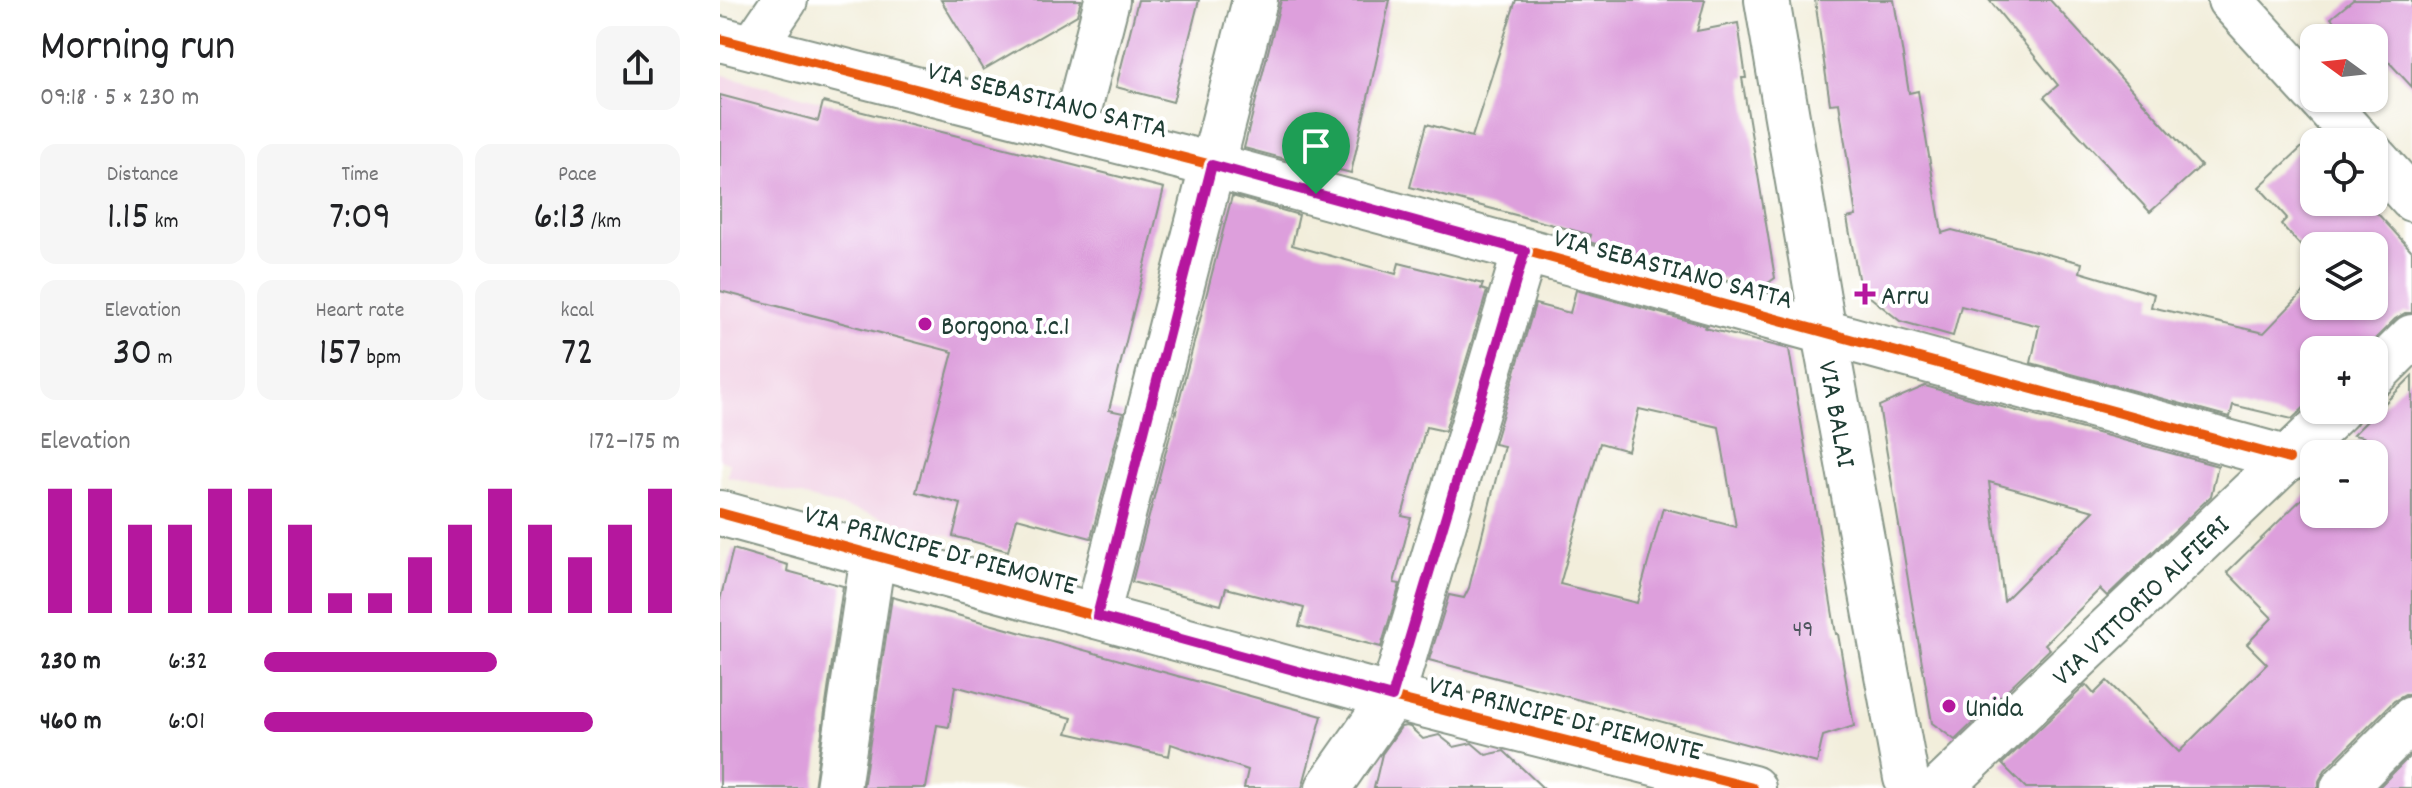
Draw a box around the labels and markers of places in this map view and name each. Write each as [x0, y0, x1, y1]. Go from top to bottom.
pin [1282, 112, 1350, 194]
place label: Arru [1881, 279, 1929, 319]
marker: Arru [1856, 285, 1874, 303]
place label: Borgona I.c.1 [941, 309, 1070, 349]
marker: Borgona I.c.1 [916, 315, 934, 333]
place label: Unida [1965, 691, 2024, 731]
marker: Unida [1940, 697, 1958, 715]

